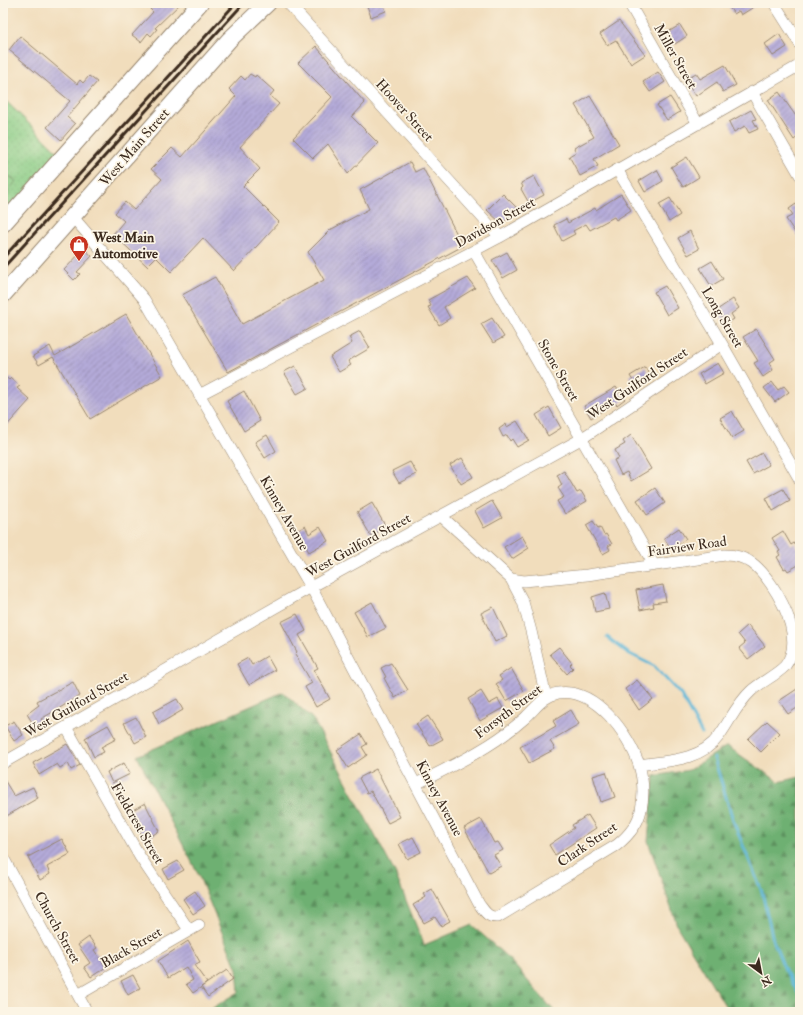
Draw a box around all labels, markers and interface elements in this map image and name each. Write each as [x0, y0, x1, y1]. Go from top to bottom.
street label: Miller Street [650, 21, 701, 92]
street label: Hoover Street [372, 76, 437, 145]
street label: West Main Street [95, 104, 173, 191]
street label: Davidson Street [452, 193, 539, 251]
place label: West Main Automotive [92, 229, 158, 262]
shop icon: West Main Automotive [68, 234, 90, 262]
street label: Long Street [698, 284, 748, 351]
street label: Stone Street [534, 336, 583, 405]
street label: West Guilford Street [583, 343, 691, 424]
street label: Kinney Avenue [255, 473, 313, 554]
street label: West Guilford Street [302, 509, 414, 582]
street label: Fairview Road [646, 533, 728, 560]
street label: West Guilford Street [20, 668, 132, 742]
street label: Forsyth Street [471, 680, 546, 743]
street label: Kinney Avenue [412, 757, 467, 840]
street label: Fieldcrest Street [107, 779, 168, 867]
street label: Clark Street [554, 818, 621, 871]
street label: Church Street [31, 888, 85, 967]
street label: Black Street [98, 923, 165, 972]
north arrow [741, 953, 781, 993]
text: N [757, 972, 775, 990]

